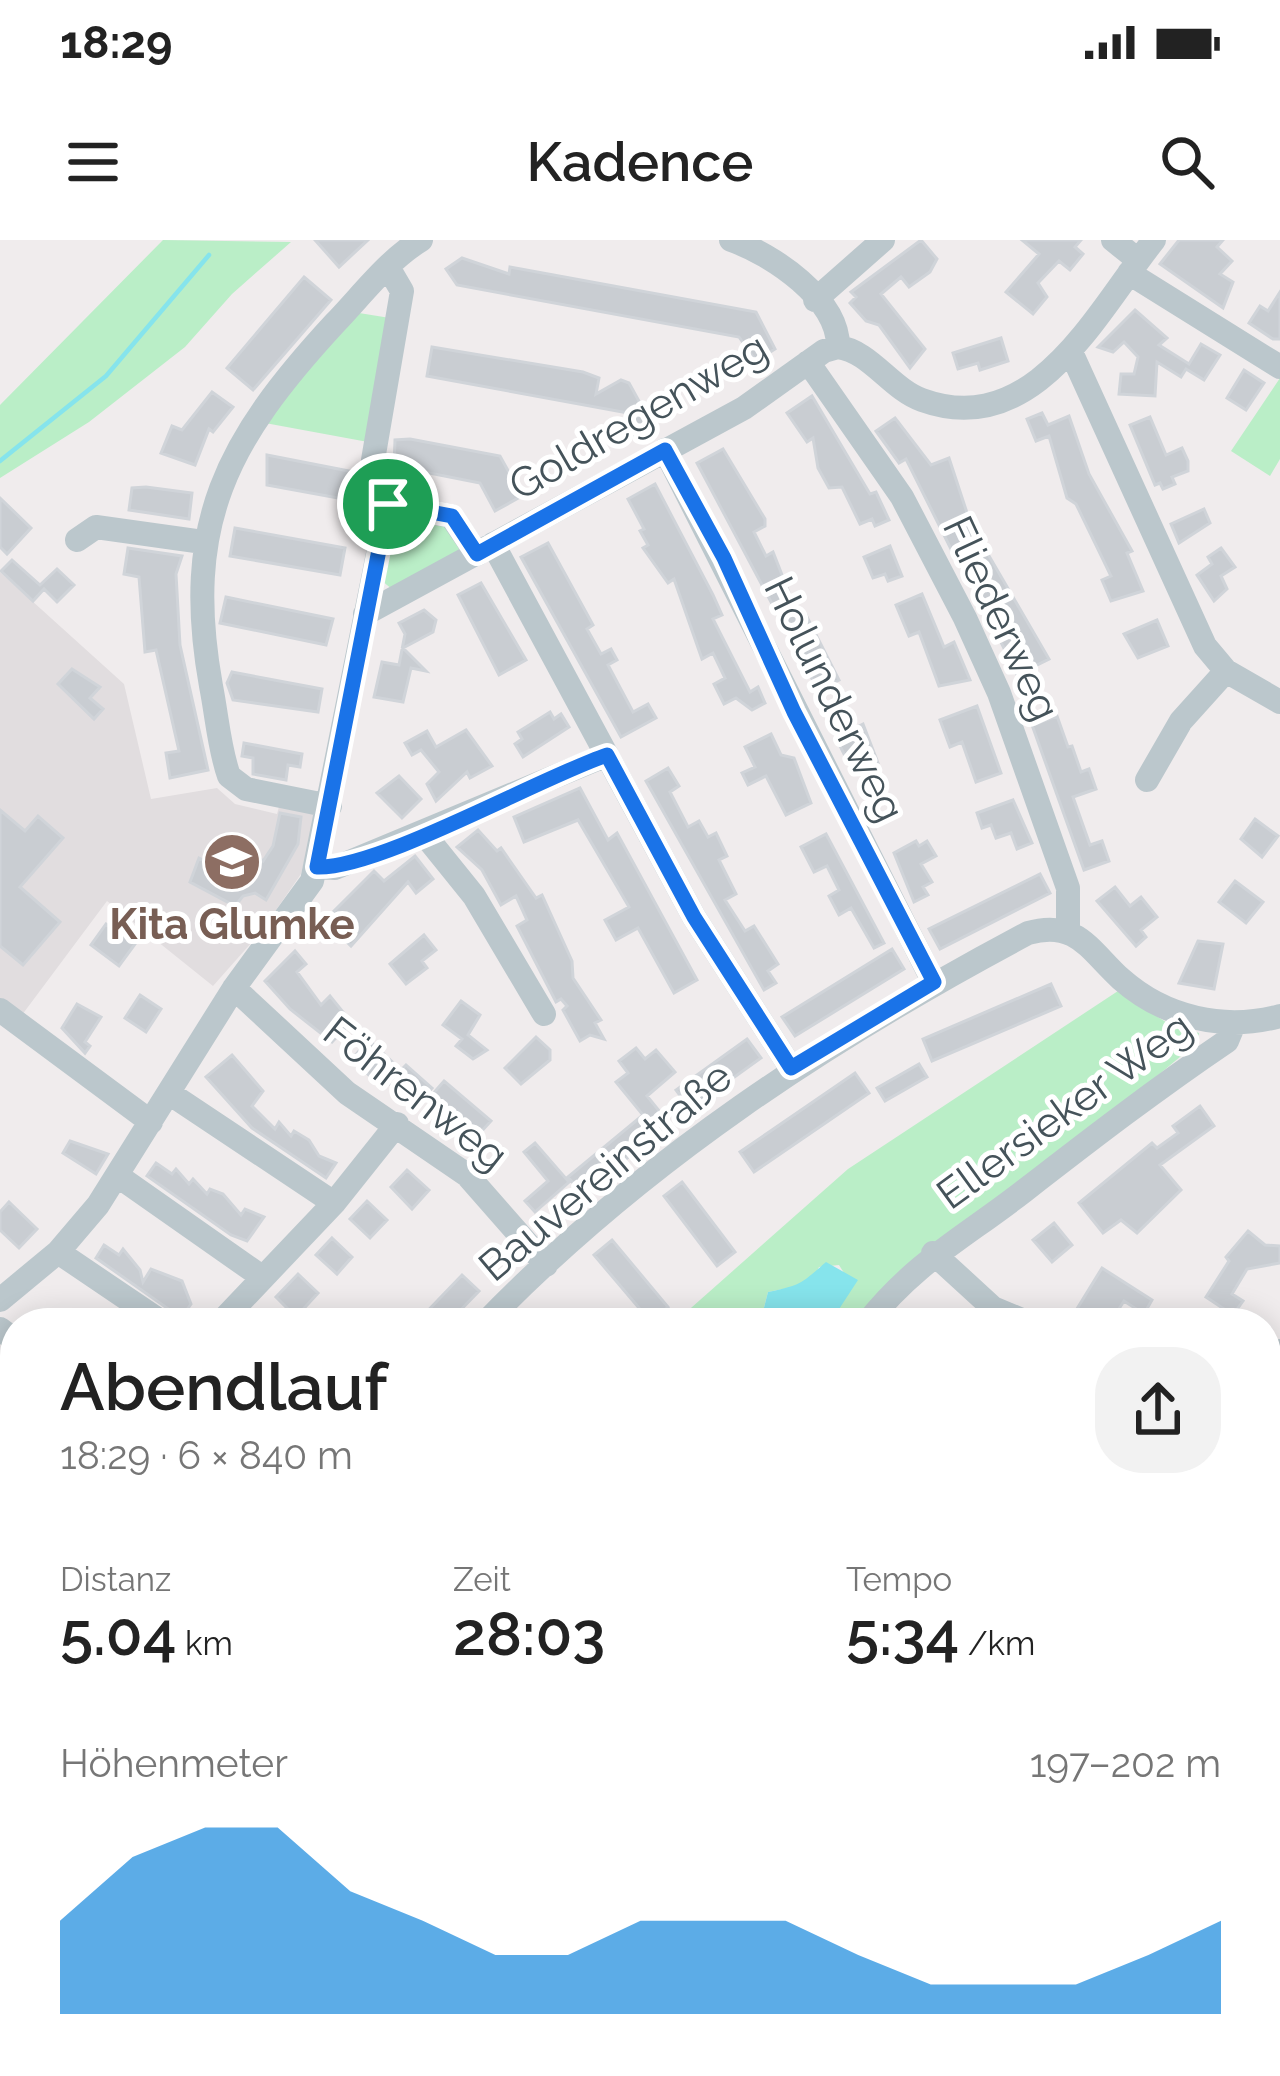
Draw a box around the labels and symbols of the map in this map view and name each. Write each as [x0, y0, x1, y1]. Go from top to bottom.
street label: Goldregenweg [500, 323, 776, 510]
pin [337, 453, 439, 555]
street label: Fliederweg [933, 508, 1070, 728]
street label: Holunderweg [754, 569, 915, 829]
school or university icon: Kita Glumke [201, 831, 263, 893]
place label: Kita Glumke [109, 900, 355, 949]
street label: Ellersieker Weg [928, 1002, 1201, 1219]
street label: Föhrenweg [314, 1006, 517, 1180]
street label: Bauvereinstraße [469, 1052, 741, 1291]

